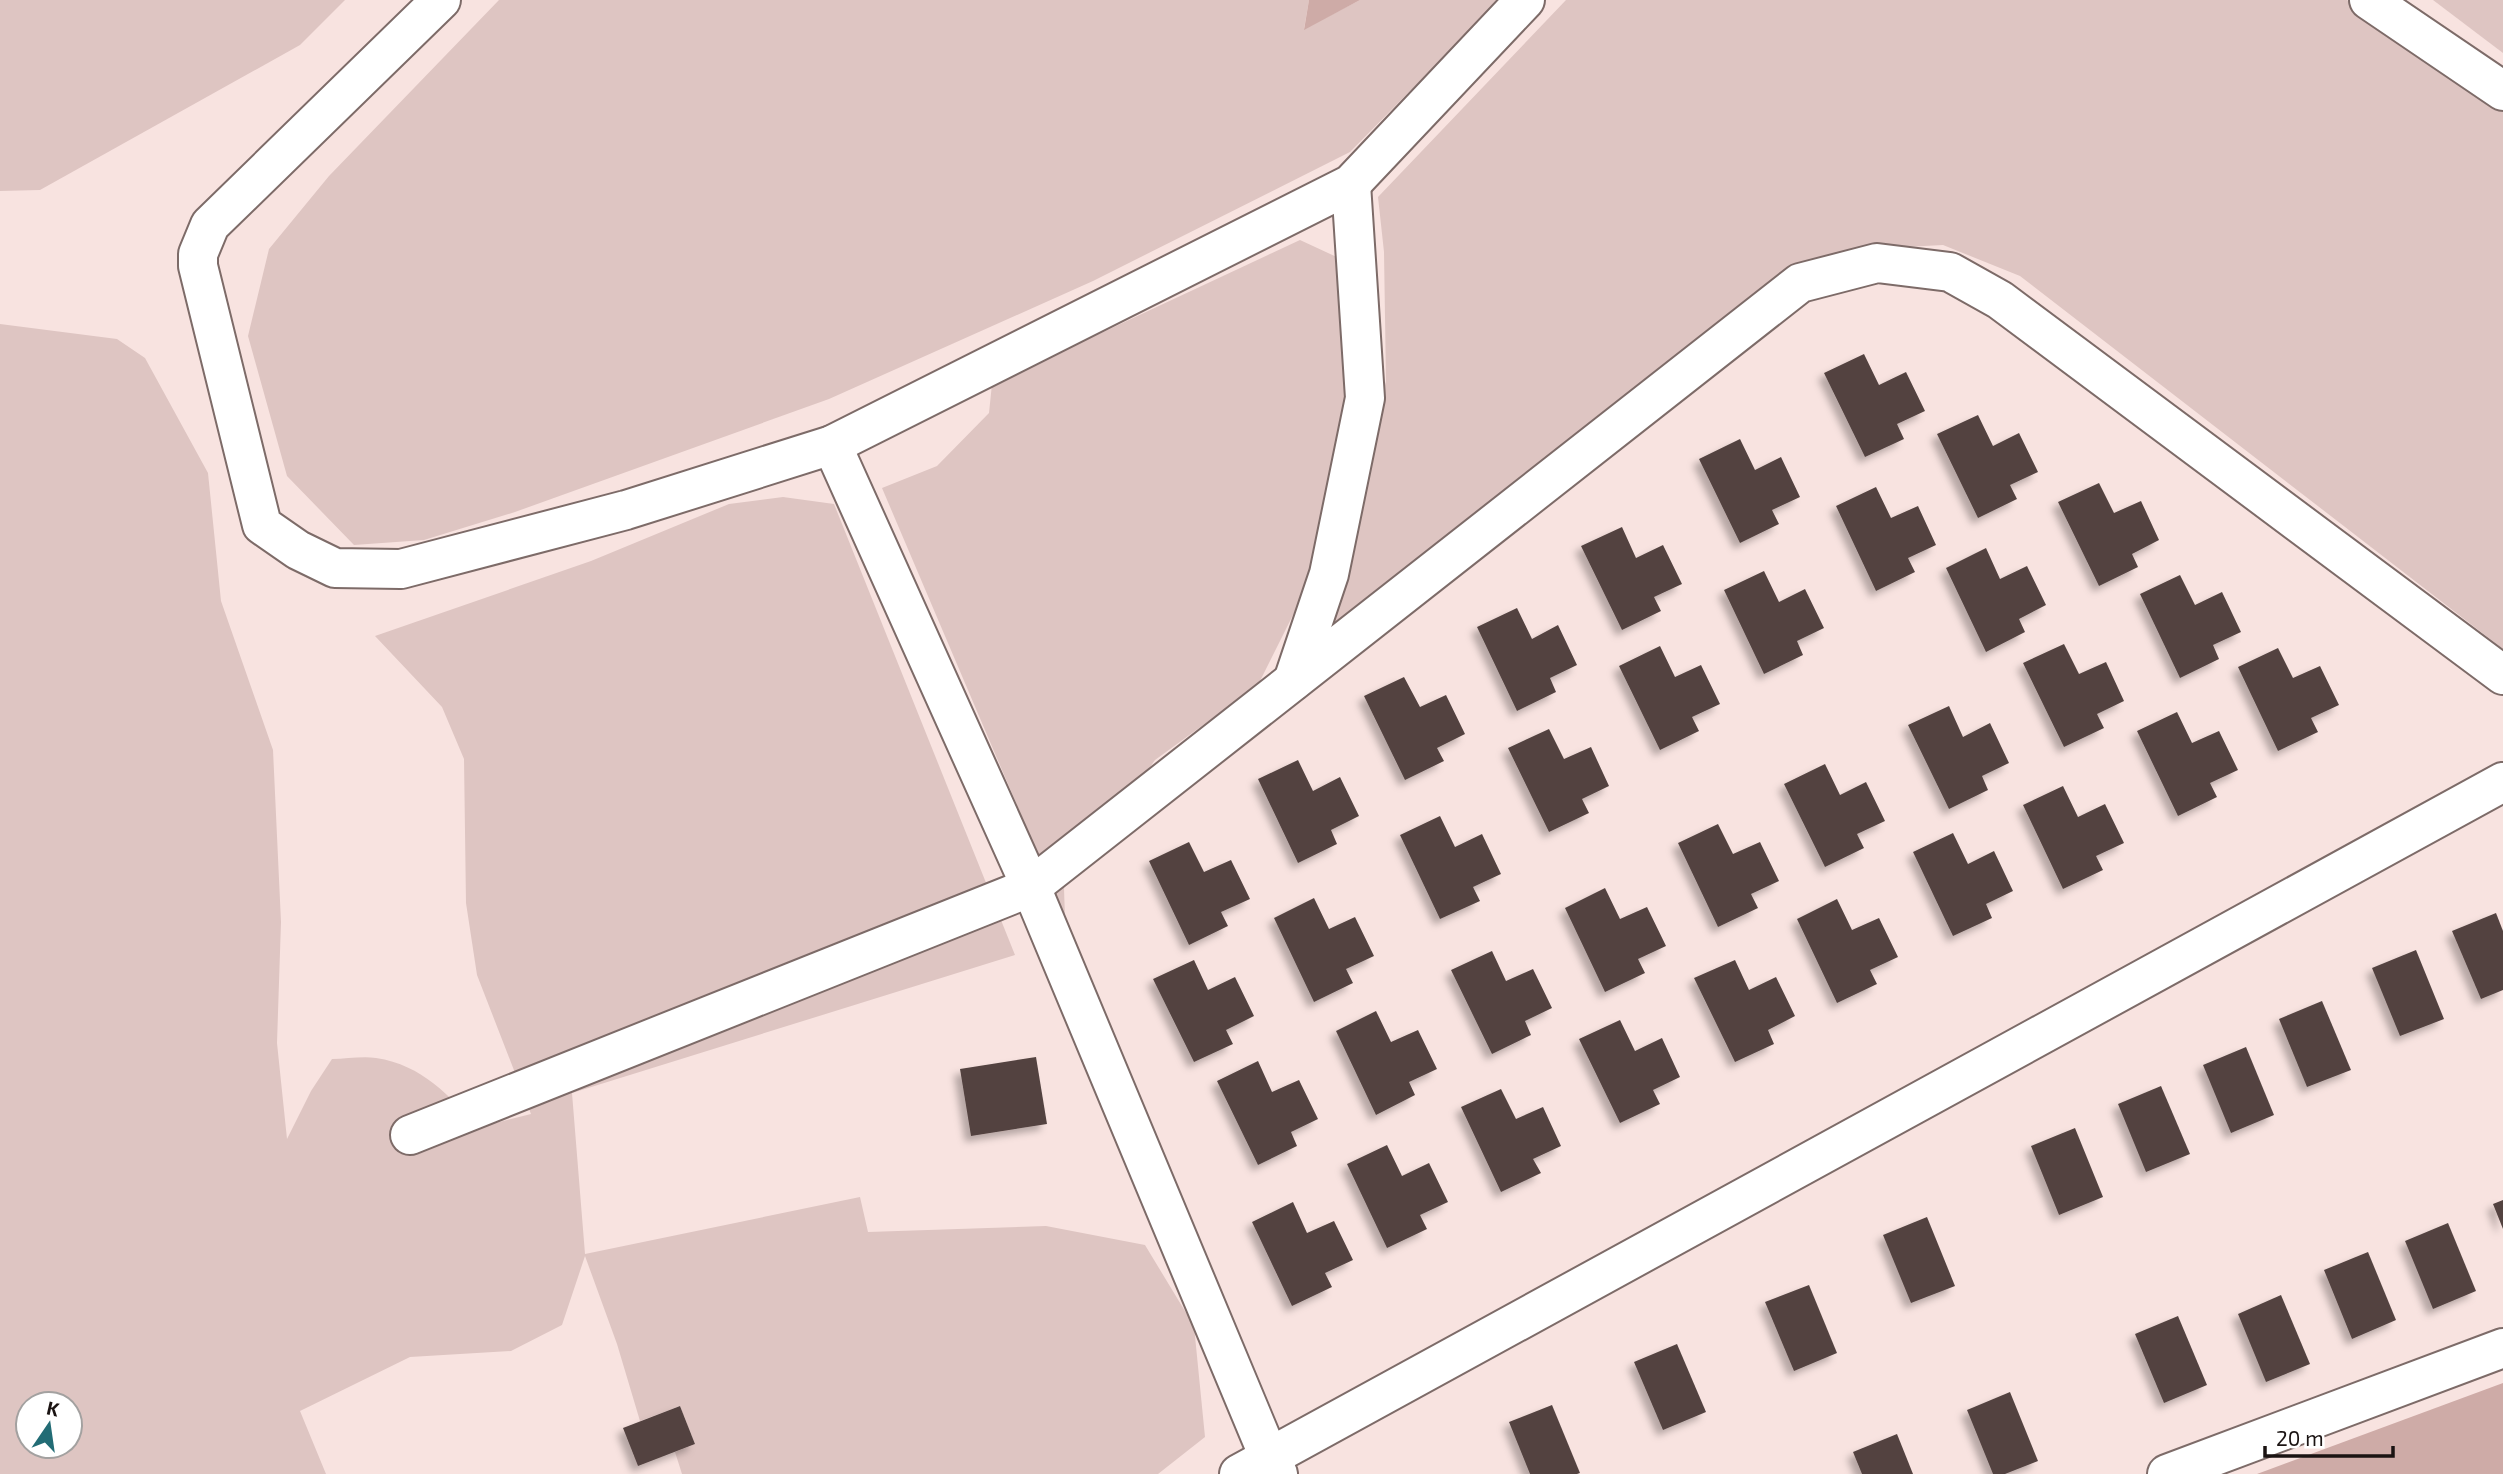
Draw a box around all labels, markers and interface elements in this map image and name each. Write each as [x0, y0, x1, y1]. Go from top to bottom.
north arrow [14, 1390, 84, 1460]
text: K [44, 1395, 61, 1421]
scale bar [2265, 1414, 2393, 1458]
text: 20 m [2276, 1425, 2324, 1450]

